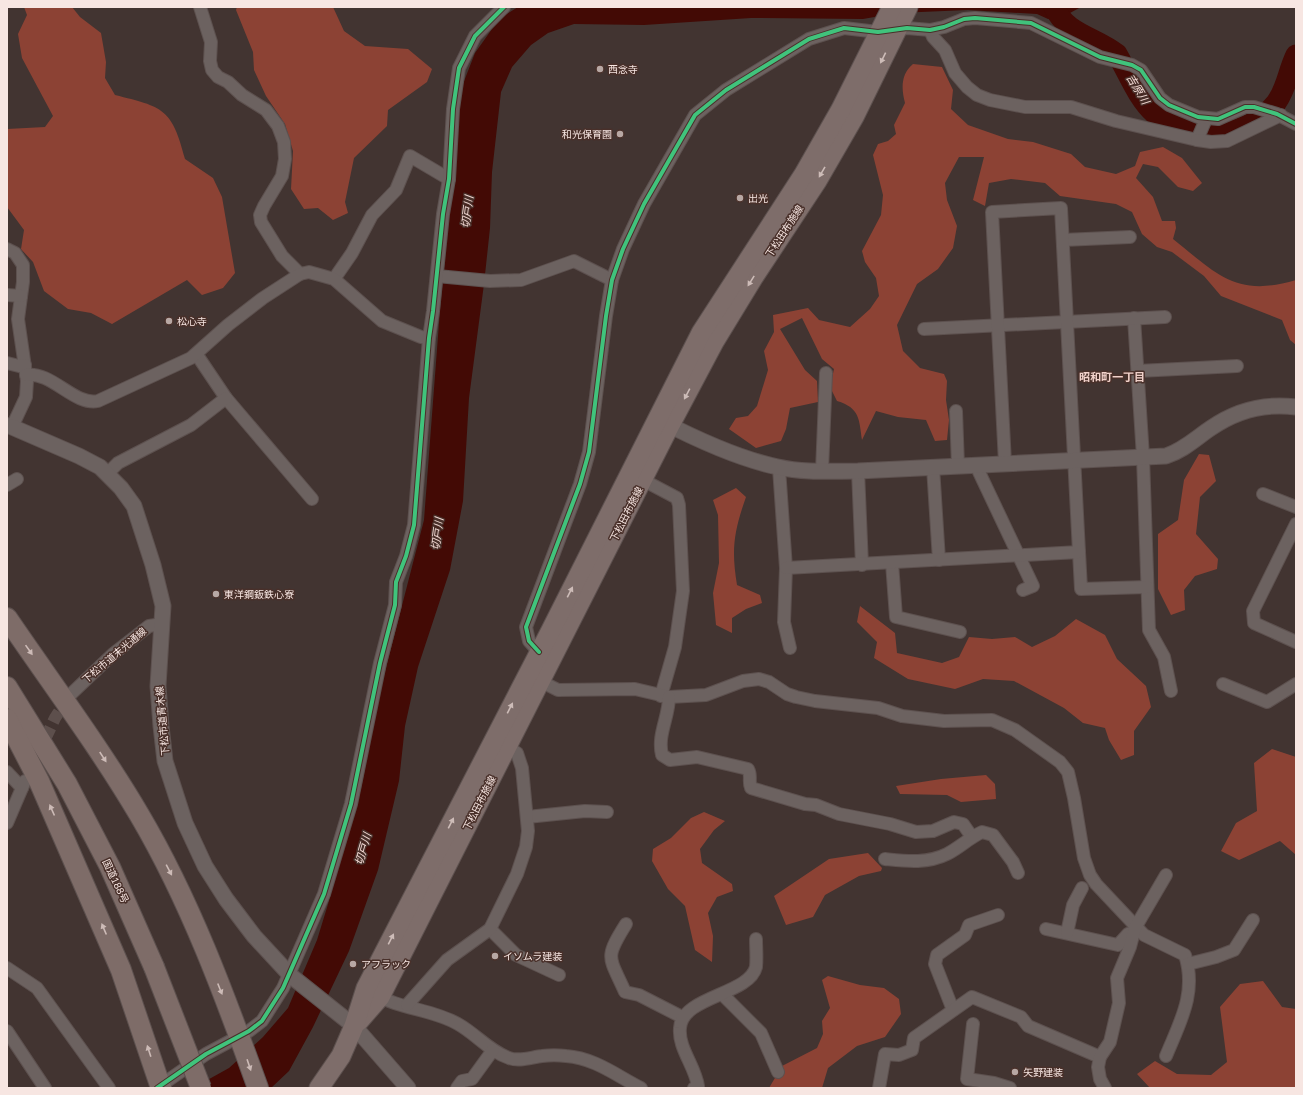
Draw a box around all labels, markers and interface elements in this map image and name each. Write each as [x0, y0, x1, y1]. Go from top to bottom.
one-way arrow [880, 52, 886, 63]
place label: 西念寺 [608, 63, 638, 75]
marker: 西念寺 [595, 64, 605, 74]
water label: 吉原川 [1124, 71, 1153, 107]
place label: 和光保育園 [562, 128, 612, 140]
marker: 和光保育園 [615, 129, 625, 139]
one-way arrow [818, 166, 825, 178]
place label: 出光 [748, 192, 768, 204]
marker: 出光 [735, 193, 745, 203]
water label: 切戸川 [458, 194, 475, 229]
street label: 下松田布施線 [763, 203, 805, 259]
one-way arrow [747, 276, 755, 286]
place label: 松心寺 [177, 315, 207, 327]
marker: 松心寺 [164, 316, 174, 326]
district label: 昭和町一丁目 [1079, 370, 1145, 383]
one-way arrow [683, 388, 690, 400]
street label: 下松田布施線 [607, 485, 645, 543]
water label: 切戸川 [428, 516, 445, 551]
one-way arrow [567, 587, 573, 598]
place label: 東洋鋼鈑鉄心寮 [224, 588, 294, 600]
marker: 東洋鋼鈑鉄心寮 [211, 589, 221, 599]
street label: 下松市道末光通線 [80, 625, 148, 685]
one-way arrow [25, 645, 33, 656]
street label: 下松市道青木線 [153, 686, 171, 756]
one-way arrow [507, 702, 513, 713]
one-way arrow [99, 752, 107, 763]
street label: 下松田布施線 [460, 774, 498, 832]
one-way arrow [49, 804, 55, 815]
one-way arrow [448, 818, 454, 829]
water label: 切戸川 [352, 830, 374, 867]
street label: 国道188号 [101, 857, 131, 905]
one-way arrow [165, 864, 172, 875]
one-way arrow [101, 923, 107, 935]
one-way arrow [388, 933, 394, 945]
place label: イソムラ建装 [503, 950, 562, 962]
marker: イソムラ建装 [490, 951, 500, 961]
place label: アフラック [361, 958, 411, 970]
marker: アフラック [348, 959, 358, 969]
one-way arrow [218, 983, 224, 995]
one-way arrow [146, 1044, 152, 1056]
one-way arrow [247, 1059, 253, 1071]
place label: 矢野建装 [1023, 1066, 1063, 1078]
marker: 矢野建装 [1010, 1067, 1020, 1077]

